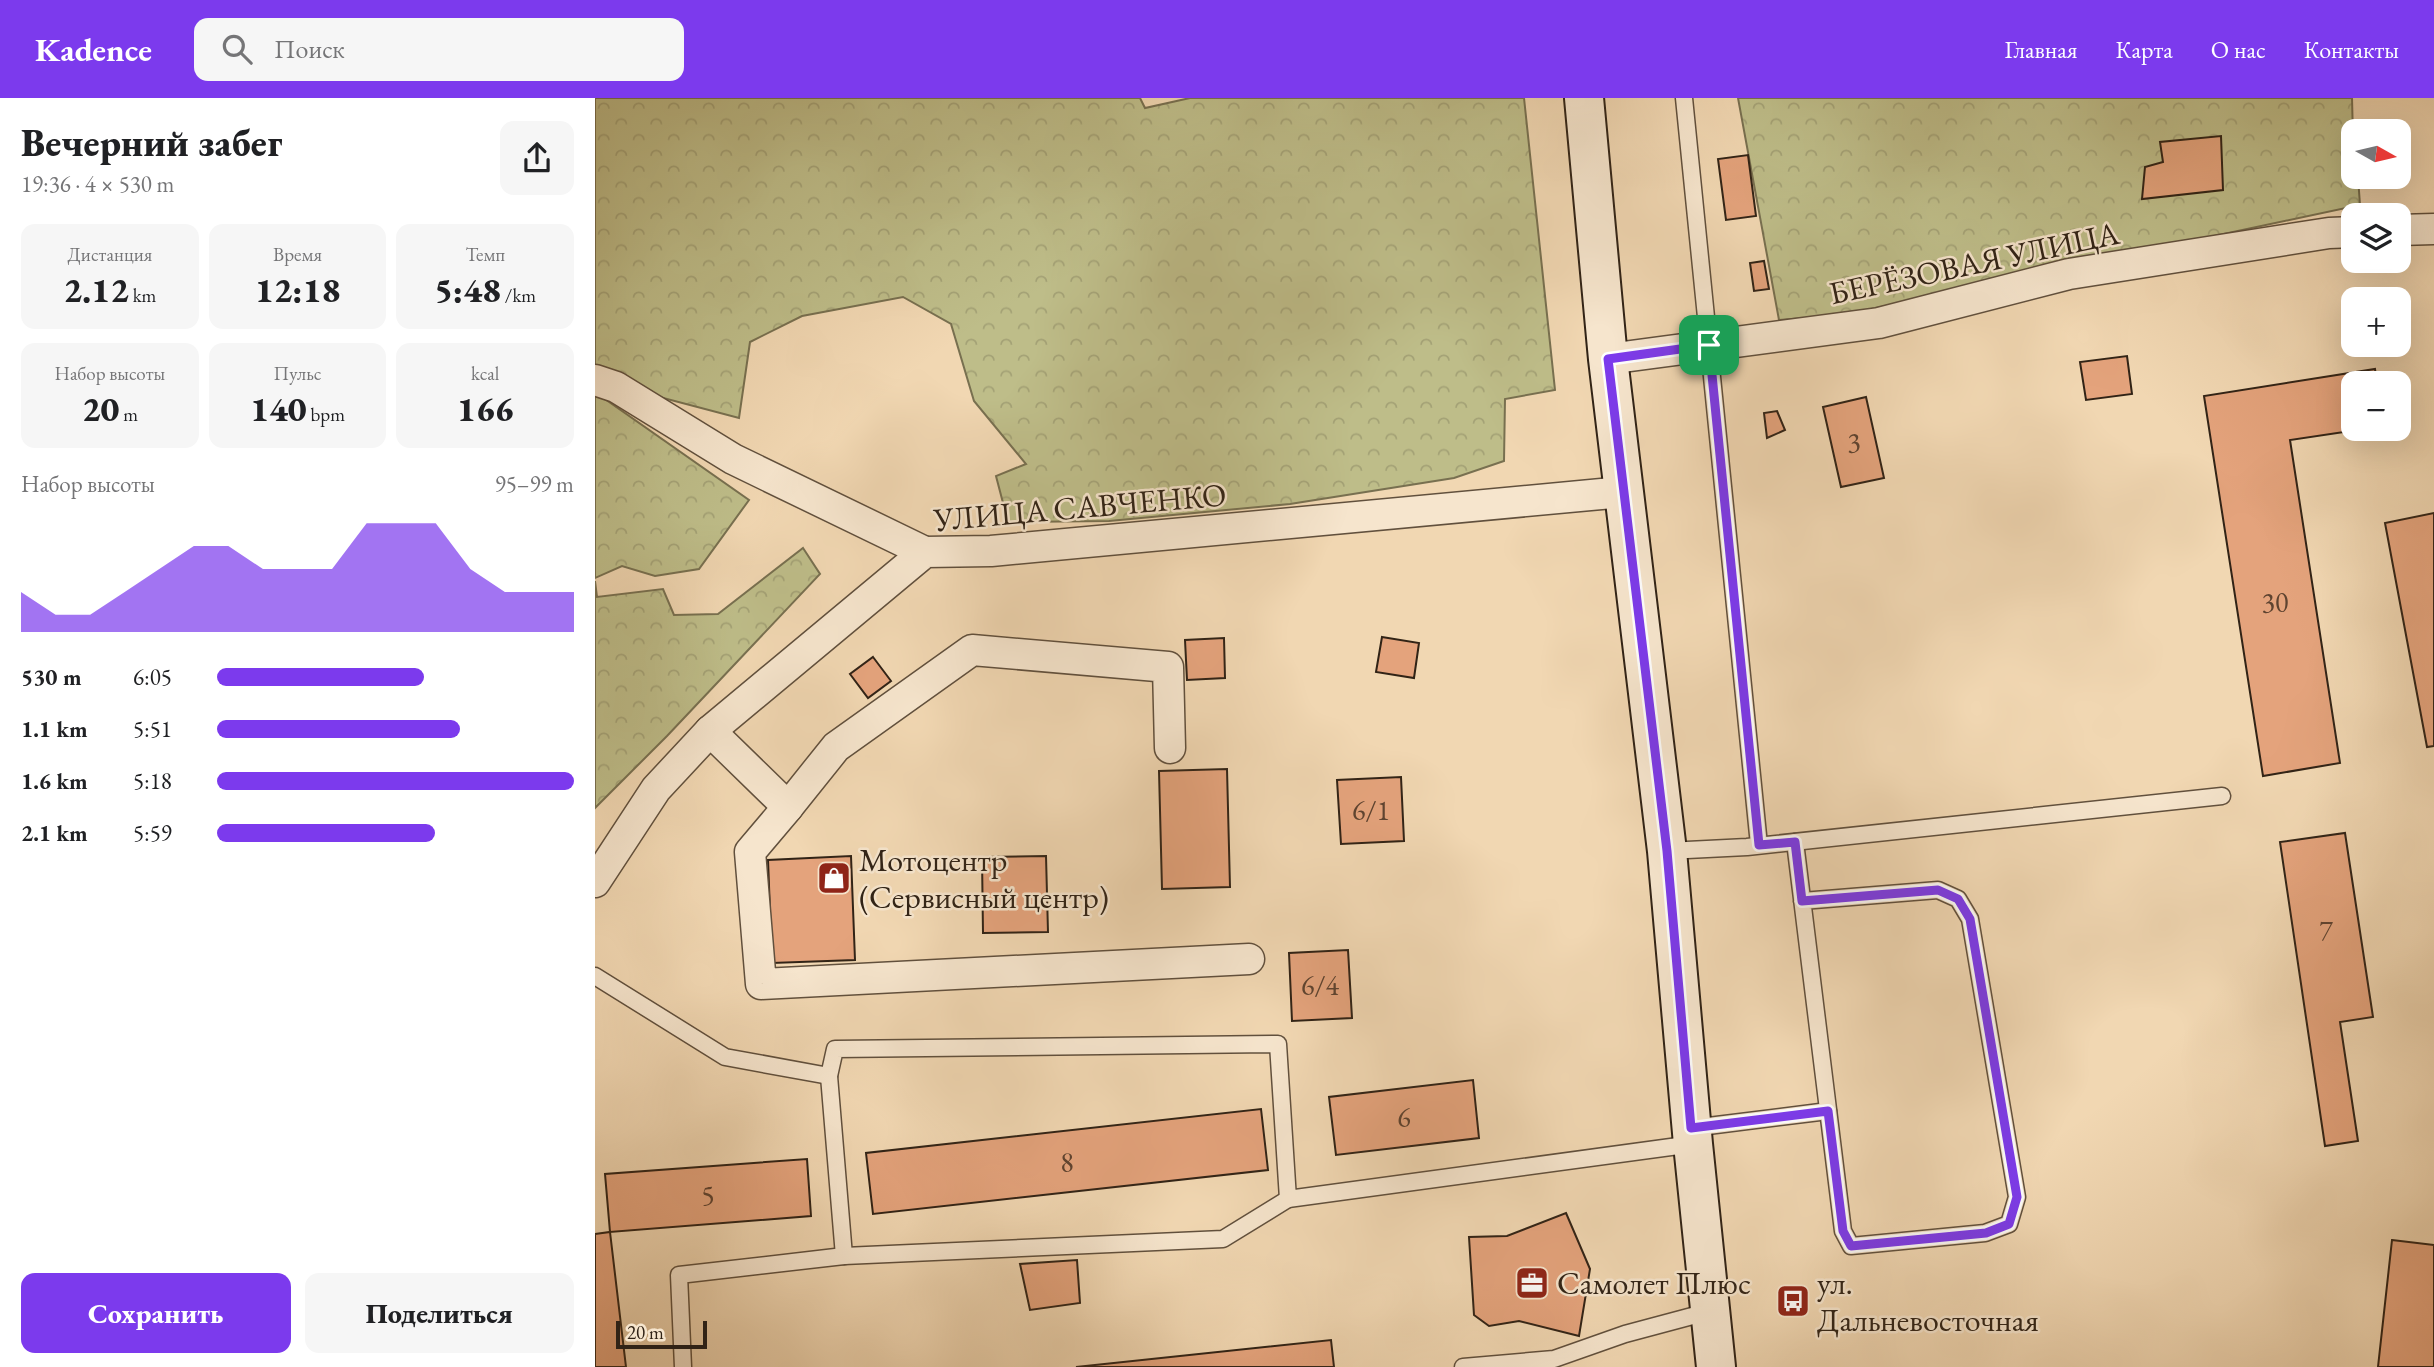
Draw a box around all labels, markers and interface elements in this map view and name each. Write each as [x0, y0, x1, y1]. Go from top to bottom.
search box [194, 18, 684, 81]
text: Kadence [35, 28, 152, 71]
icon: search [218, 30, 256, 68]
text: Поиск [274, 32, 345, 66]
text: Главная [2004, 34, 2078, 65]
text: Карта [2116, 34, 2173, 65]
text: О нас [2211, 34, 2266, 65]
text: Контакты [2304, 34, 2399, 65]
text: Вечерний забег [21, 118, 282, 167]
north arrow [2341, 119, 2411, 189]
map controls [2341, 119, 2411, 441]
button: share [500, 121, 574, 195]
text: 19:36 · 4 × 530 m [21, 169, 174, 199]
button: layers [2341, 203, 2411, 273]
street label: БЕРЁЗОВАЯ УЛИЦА [1825, 212, 2124, 314]
text: Дистанция [67, 242, 152, 267]
text: Время [273, 242, 322, 267]
text: Темп [465, 242, 505, 267]
text: 2.12 [63, 267, 129, 312]
text: 12:18 [255, 267, 340, 312]
text: 5:48 [434, 267, 501, 312]
text: km [129, 283, 156, 308]
text: /km [501, 283, 536, 308]
button: + [2341, 287, 2411, 357]
pin [1679, 315, 1739, 375]
icon: arrive [1690, 326, 1728, 364]
text: Набор высоты [55, 361, 165, 386]
text: Пульс [273, 361, 322, 386]
text: kcal [471, 361, 499, 386]
button: − [2341, 371, 2411, 441]
text: 20 [82, 386, 119, 431]
text: 140 [250, 386, 307, 431]
text: 166 [457, 386, 514, 431]
text: m [119, 402, 138, 427]
text: bpm [307, 402, 345, 427]
house number: 3 [1847, 424, 1861, 460]
text: Набор высоты [21, 469, 155, 499]
text: 95–99 m [495, 469, 574, 499]
street label: УЛИЦА САВЧЕНКО [931, 473, 1228, 541]
house number: 30 [2262, 584, 2288, 620]
text: 530 m [21, 662, 82, 692]
text: 6:05 [133, 662, 172, 692]
text: 1.1 km [21, 714, 88, 744]
text: 5:51 [133, 714, 172, 744]
text: 1.6 km [21, 766, 88, 796]
text: 5:18 [133, 766, 172, 796]
house number: 6/1 [1352, 792, 1390, 828]
text: 2.1 km [21, 818, 88, 848]
text: 5:59 [133, 818, 172, 848]
place label: Мотоцентр (Сервисный центр) [859, 839, 1109, 918]
shop icon: Мотоцентр (Сервисный центр) [815, 859, 853, 897]
house number: 7 [2319, 912, 2333, 948]
house number: 6/4 [1301, 967, 1340, 1003]
house number: 6 [1397, 1099, 1411, 1135]
house number: 8 [1060, 1144, 1074, 1180]
house number: 5 [701, 1177, 715, 1213]
place label: Самолет Плюс [1557, 1262, 1751, 1304]
place label: ул. Дальневосточная [1817, 1262, 2039, 1341]
office icon: Самолет Плюс [1513, 1264, 1551, 1302]
button: Сохранить [21, 1273, 291, 1353]
button: Поделиться [305, 1273, 574, 1353]
bus stop icon: ул. Дальневосточная [1774, 1282, 1812, 1320]
scale bar [616, 1318, 707, 1350]
text: 20 m [627, 1320, 664, 1345]

